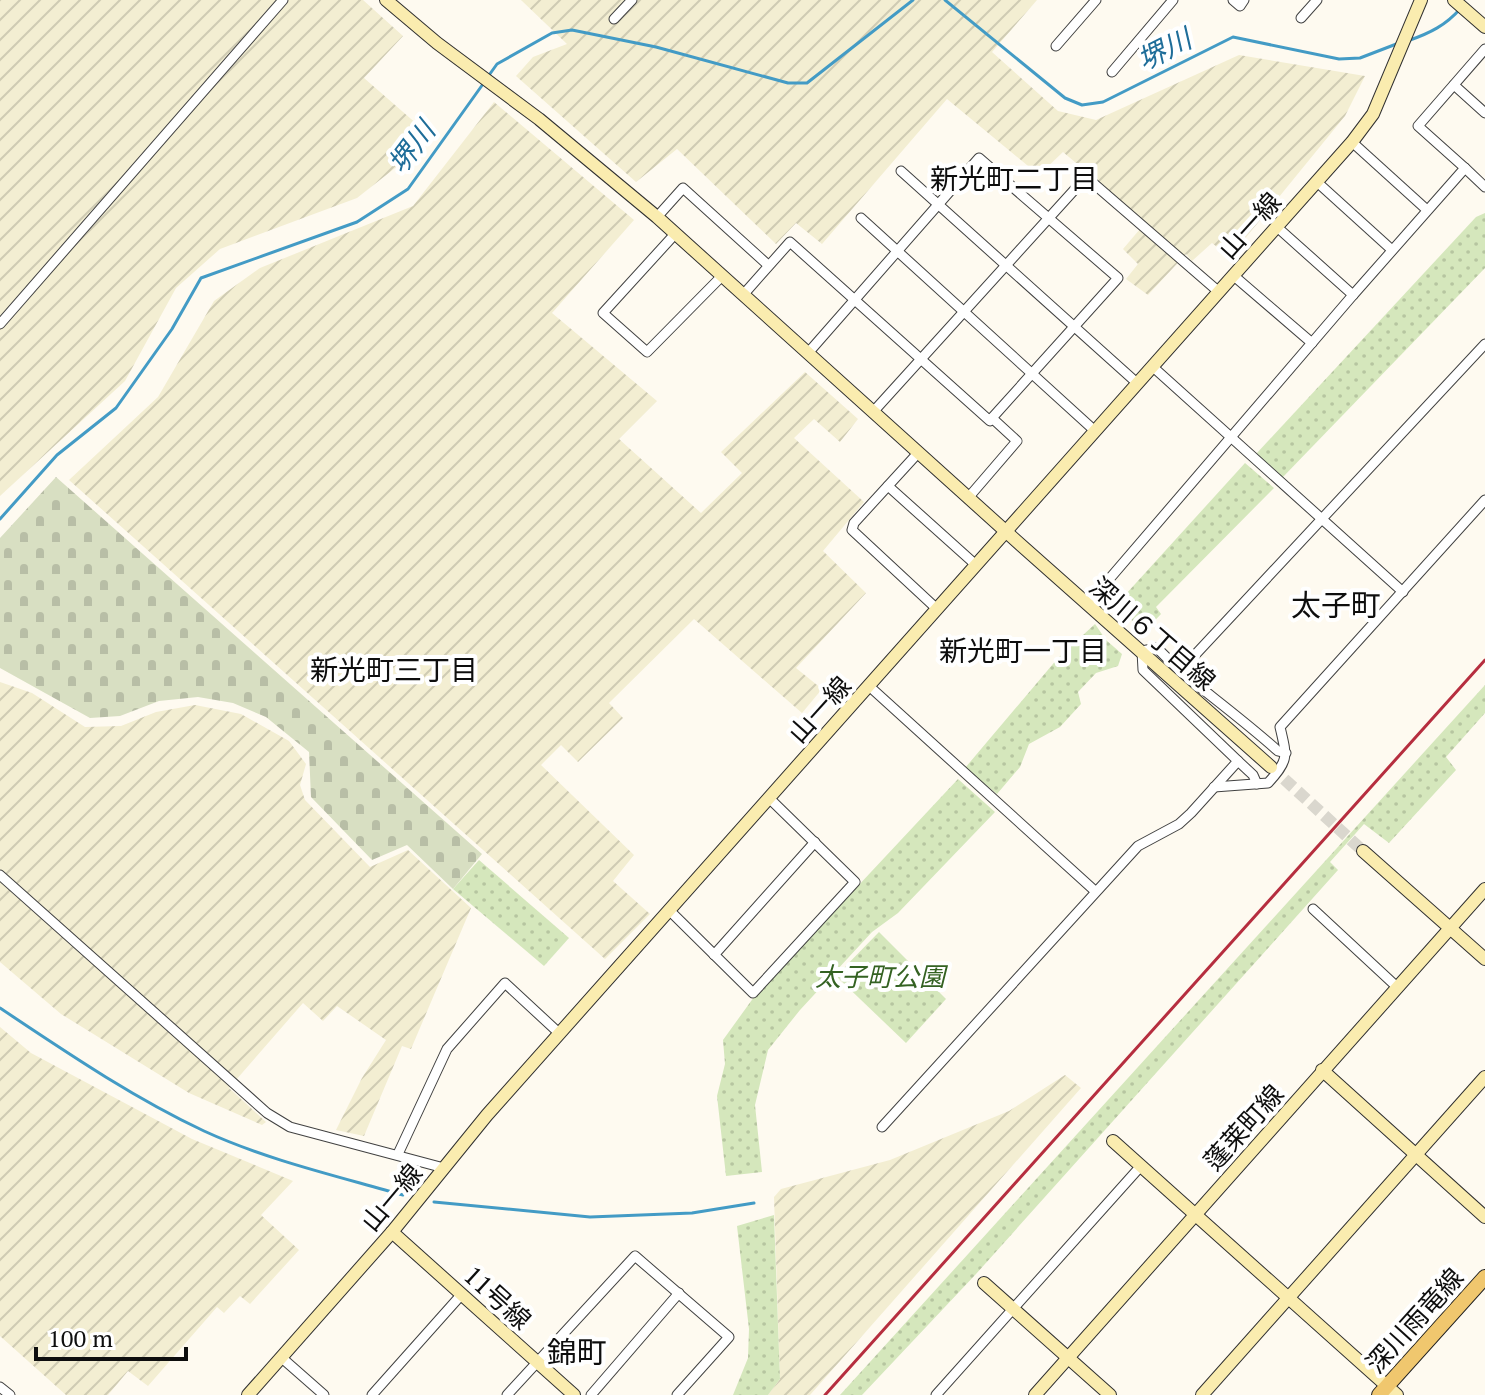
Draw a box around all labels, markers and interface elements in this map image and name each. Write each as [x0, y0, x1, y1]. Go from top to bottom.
water label: 堺川 [1131, 18, 1200, 78]
water label: 堺川 [379, 111, 444, 181]
district label: 新光町二丁目 [930, 160, 1098, 197]
street label: 山一線 [1210, 185, 1288, 265]
street label: 深川６丁目線 [1083, 569, 1223, 697]
district label: 太子町 [1291, 585, 1381, 625]
district label: 新光町一丁目 [939, 632, 1107, 669]
district label: 新光町三丁目 [310, 651, 478, 688]
street label: 山一線 [780, 669, 858, 749]
park label: 太子町公園 [815, 959, 949, 993]
street label: 蓬莱町線 [1196, 1077, 1290, 1177]
street label: 山一線 [353, 1156, 429, 1238]
street label: 11号線 [457, 1258, 539, 1336]
street label: 深川雨竜線 [1358, 1260, 1470, 1380]
scale bar [36, 1311, 186, 1361]
text: 100 m [48, 1322, 113, 1354]
district label: 錦町 [547, 1332, 607, 1372]

